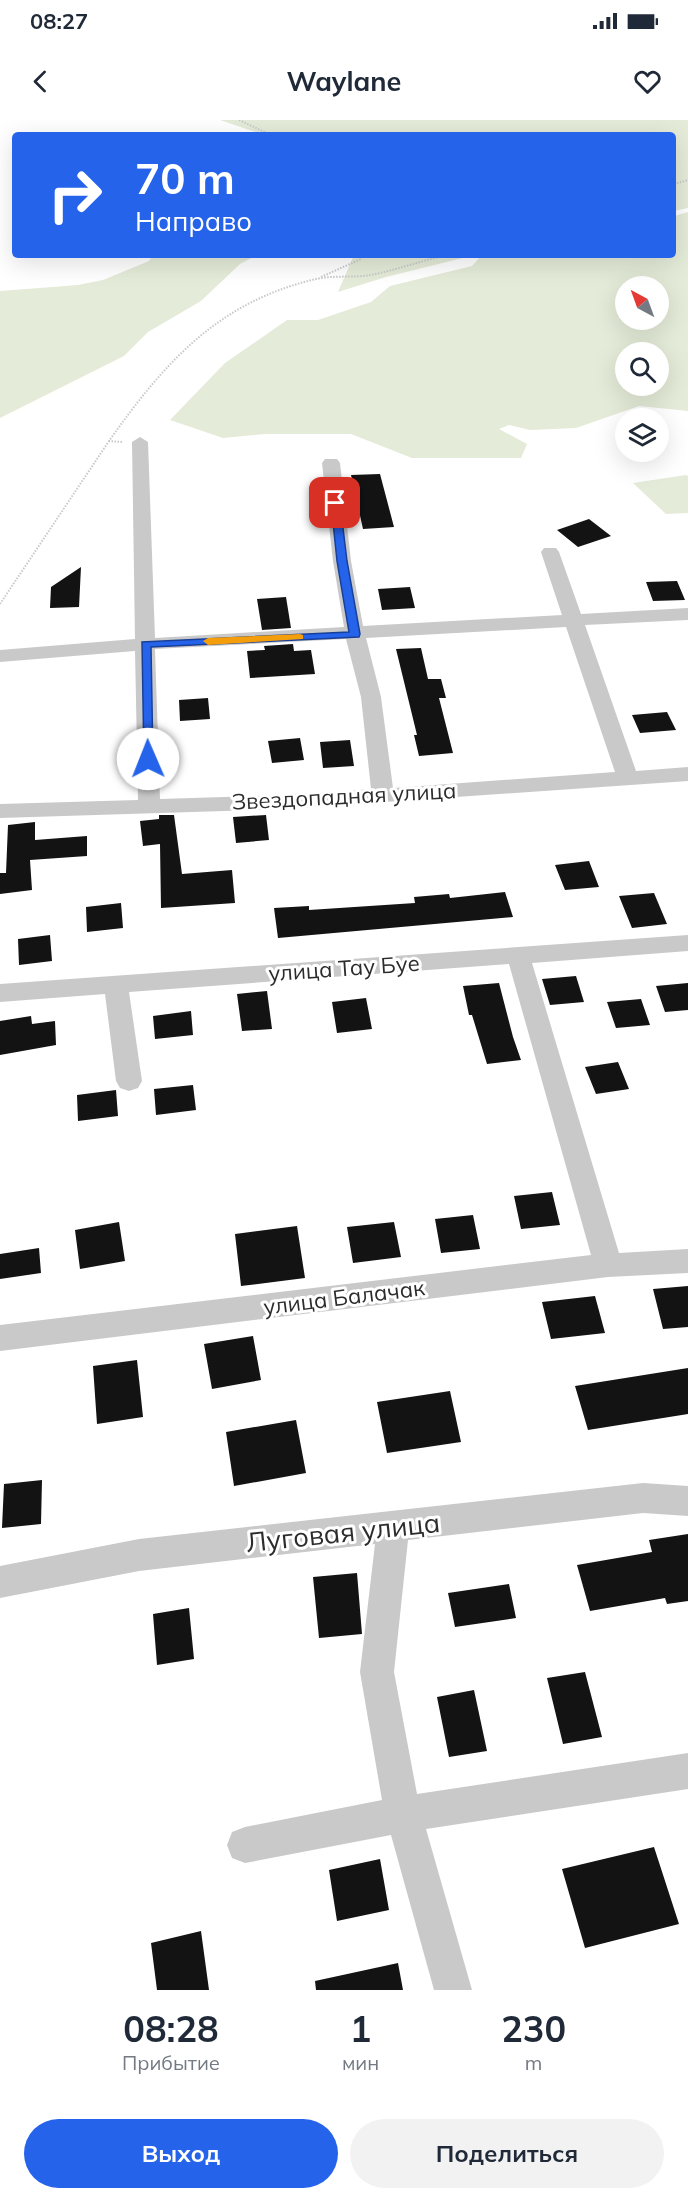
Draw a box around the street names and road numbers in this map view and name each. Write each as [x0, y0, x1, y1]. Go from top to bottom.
street label: Звездопадная улица [231, 776, 457, 816]
street label: улица Тау Буе [268, 949, 420, 987]
street label: улица Балачак [262, 1273, 426, 1321]
street label: Луговая улица [244, 1505, 442, 1559]

